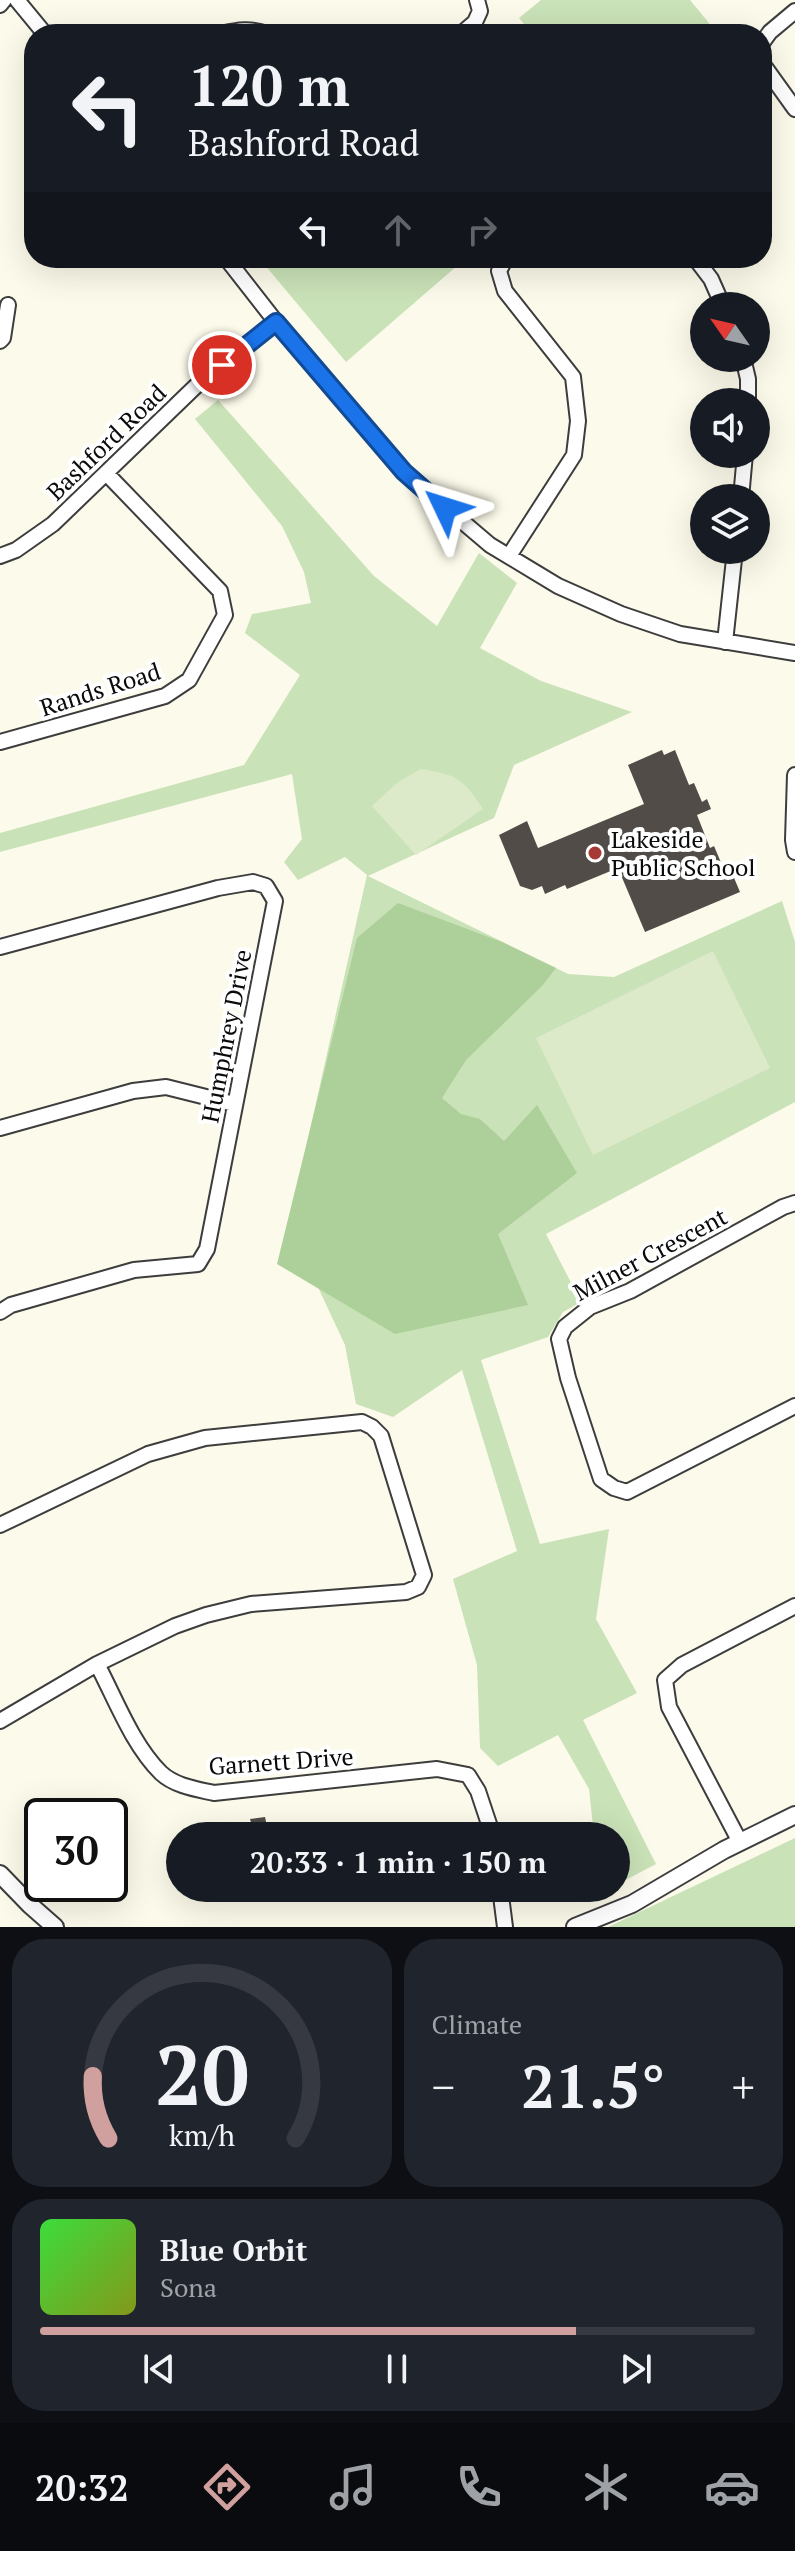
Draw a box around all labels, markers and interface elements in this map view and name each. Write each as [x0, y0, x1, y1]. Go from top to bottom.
text: 120 m [188, 48, 350, 122]
icon: left [56, 56, 160, 160]
text: Bashford Road [188, 119, 419, 166]
icon: left [292, 208, 336, 252]
icon: ahead [376, 208, 420, 252]
icon: right [460, 208, 504, 252]
north arrow [690, 292, 770, 372]
map controls [690, 292, 770, 564]
pin [188, 331, 256, 399]
icon: arrive [200, 343, 244, 387]
street label: Bashford Road [39, 377, 173, 507]
button: sound [690, 388, 770, 468]
position arrow [403, 466, 487, 550]
button: layers [690, 484, 770, 564]
street label: Rands Road [36, 655, 164, 723]
place label: Lakeside Public School [611, 823, 756, 883]
marker: Lakeside Public School [586, 844, 604, 862]
street label: Humphrey Drive [194, 947, 258, 1125]
street label: Milner Crescent [568, 1200, 733, 1308]
street label: Garnett Drive [208, 1740, 354, 1782]
speed limit sign: 30 [24, 1798, 128, 1902]
text: 20:33 · 1 min · 150 m [250, 1842, 546, 1882]
text: Climate [432, 2007, 522, 2041]
text: 20 [155, 2019, 249, 2129]
text: 21.5° [521, 2046, 665, 2125]
text: − [432, 2057, 455, 2116]
text: + [732, 2057, 755, 2116]
text: km/h [169, 2116, 235, 2154]
text: Blue Orbit [160, 2230, 307, 2270]
text: Sona [160, 2270, 217, 2304]
icon: previous [137, 2347, 181, 2391]
icon: pause [375, 2347, 419, 2391]
icon: next [614, 2347, 658, 2391]
icon: directions [199, 2459, 255, 2515]
icon: music [325, 2459, 381, 2515]
icon: phone [451, 2459, 507, 2515]
icon: climate [578, 2459, 634, 2515]
icon: car [704, 2459, 760, 2515]
text: 20:32 [35, 2464, 129, 2511]

